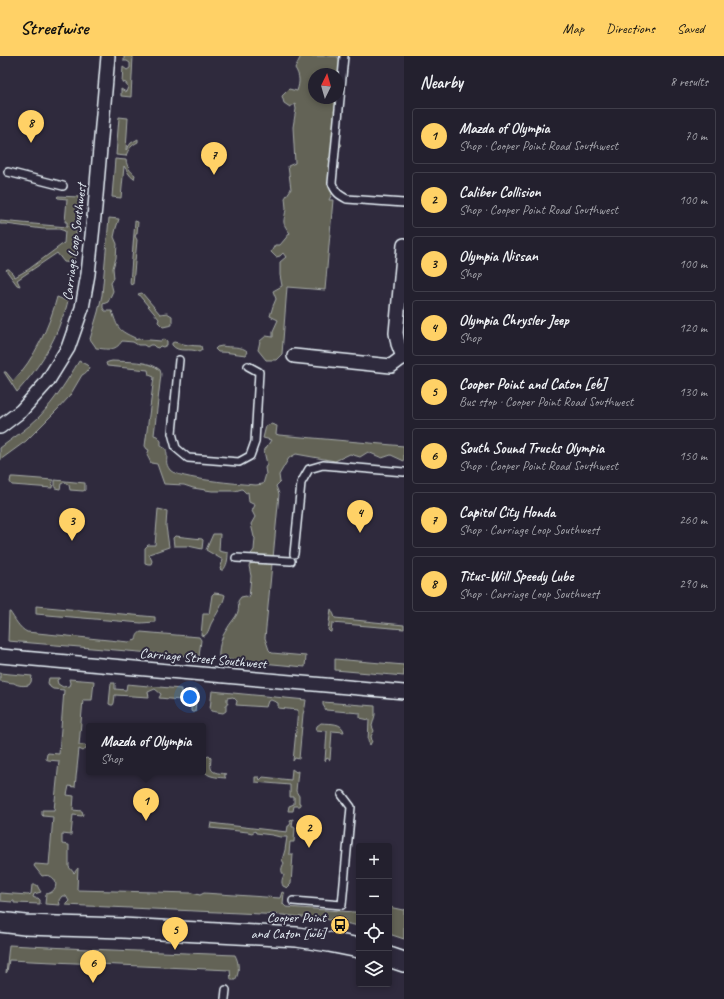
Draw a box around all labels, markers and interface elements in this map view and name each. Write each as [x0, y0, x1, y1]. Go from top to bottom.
text: Streetwise [20, 16, 88, 40]
text: Map [563, 20, 584, 37]
text: Directions [606, 20, 655, 37]
text: Saved [677, 20, 704, 37]
north arrow [308, 68, 344, 104]
text: Nearby [420, 72, 463, 93]
text: 8 results [670, 74, 708, 90]
pin: 8 [18, 110, 44, 143]
text: Mazda of Olympia [459, 119, 550, 138]
text: 1 [431, 128, 437, 144]
text: 70 m [685, 128, 707, 144]
text: Shop · Cooper Point Road Southwest [459, 138, 618, 154]
pin: 7 [201, 142, 227, 175]
street label: Carriage Loop Southwest [59, 180, 90, 302]
text: Caliber Collision [459, 183, 541, 202]
text: 2 [431, 192, 437, 208]
text: 100 m [679, 192, 707, 208]
text: Shop · Cooper Point Road Southwest [459, 202, 618, 218]
text: Olympia Nissan [459, 247, 538, 266]
text: 3 [431, 256, 437, 272]
text: 100 m [679, 256, 707, 272]
text: Shop [459, 266, 481, 282]
text: Olympia Chrysler Jeep [459, 311, 569, 330]
text: 4 [431, 320, 437, 336]
text: 120 m [679, 320, 707, 336]
text: Shop [459, 330, 481, 346]
text: Cooper Point and Caton [eb] [459, 375, 606, 394]
text: 5 [431, 384, 437, 400]
text: 130 m [679, 384, 707, 400]
text: Bus stop · Cooper Point Road Southwest [459, 394, 633, 410]
text: South Sound Trucks Olympia [459, 439, 604, 458]
text: 6 [431, 448, 437, 464]
text: 150 m [679, 448, 707, 464]
text: Shop · Cooper Point Road Southwest [459, 458, 618, 474]
pin: 4 [347, 500, 373, 533]
text: Capitol City Honda [459, 503, 555, 522]
pin: 3 [59, 508, 85, 541]
text: 7 [431, 512, 437, 528]
text: 260 m [679, 512, 707, 528]
text: Shop · Carriage Loop Southwest [459, 522, 599, 538]
text: Titus-Will Speedy Lube [459, 567, 574, 586]
text: 8 [431, 576, 437, 592]
text: 290 m [679, 576, 707, 592]
text: Shop · Carriage Loop Southwest [459, 586, 599, 602]
street label: Carriage Street Southwest [139, 644, 268, 673]
your location [180, 687, 200, 707]
popup [86, 723, 206, 775]
text: Mazda of Olympia [101, 732, 191, 751]
text: Shop [101, 751, 123, 767]
pin: 1 [133, 788, 159, 821]
pin: 2 [296, 815, 322, 848]
map controls [356, 843, 392, 987]
button: + [356, 843, 392, 879]
button: − [356, 879, 392, 915]
place label: Cooper Point and Caton [wb] [251, 909, 328, 942]
bus stop icon: Cooper Point and Caton [wb] [329, 914, 351, 936]
button: locate [356, 915, 392, 951]
pin: 5 [162, 917, 188, 950]
pin: 6 [80, 950, 106, 983]
button: layers [356, 951, 392, 987]

